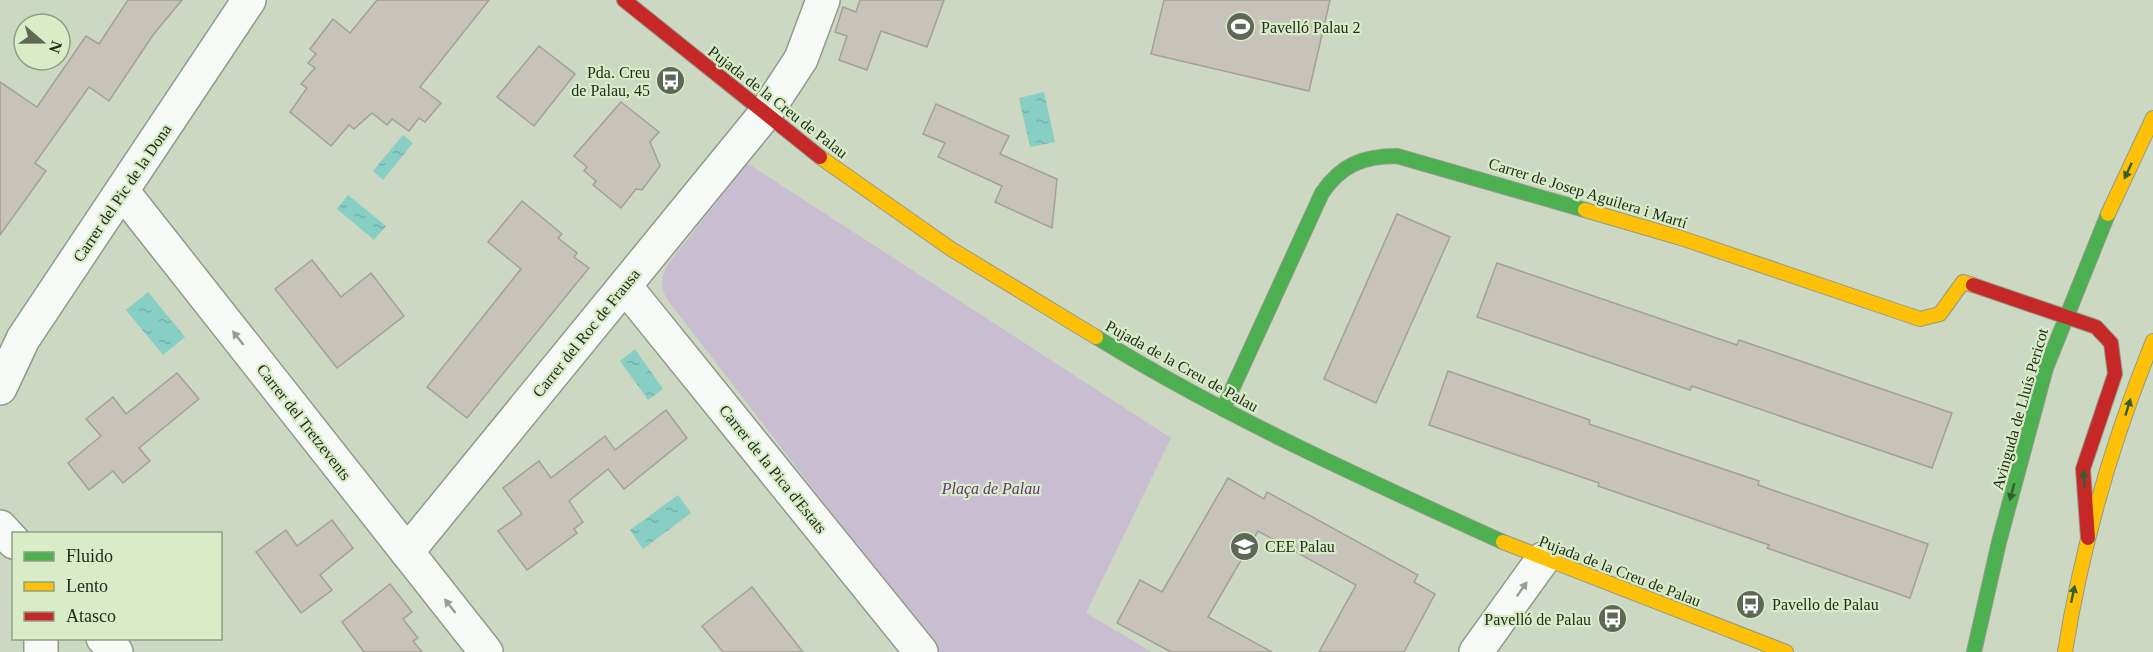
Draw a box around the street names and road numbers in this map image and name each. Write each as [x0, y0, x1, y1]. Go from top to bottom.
street label: Pujada de la Creu de Palau [704, 42, 851, 162]
street label: Carrer del Pic de la Dona [70, 121, 174, 265]
street label: Carrer de Josep Aguilera i Martí [1486, 155, 1690, 232]
street label: Carrer del Roc de Frausa [529, 266, 643, 400]
street label: Pujada de la Creu de Palau [1102, 317, 1261, 416]
street label: Avinguda de Lluís Pericot [1989, 326, 2052, 492]
street label: Carrer del Tretzevents [254, 361, 354, 483]
street label: Carrer de la Pica d'Estats [716, 401, 830, 537]
street label: Pujada de la Creu de Palau [1536, 532, 1703, 611]

